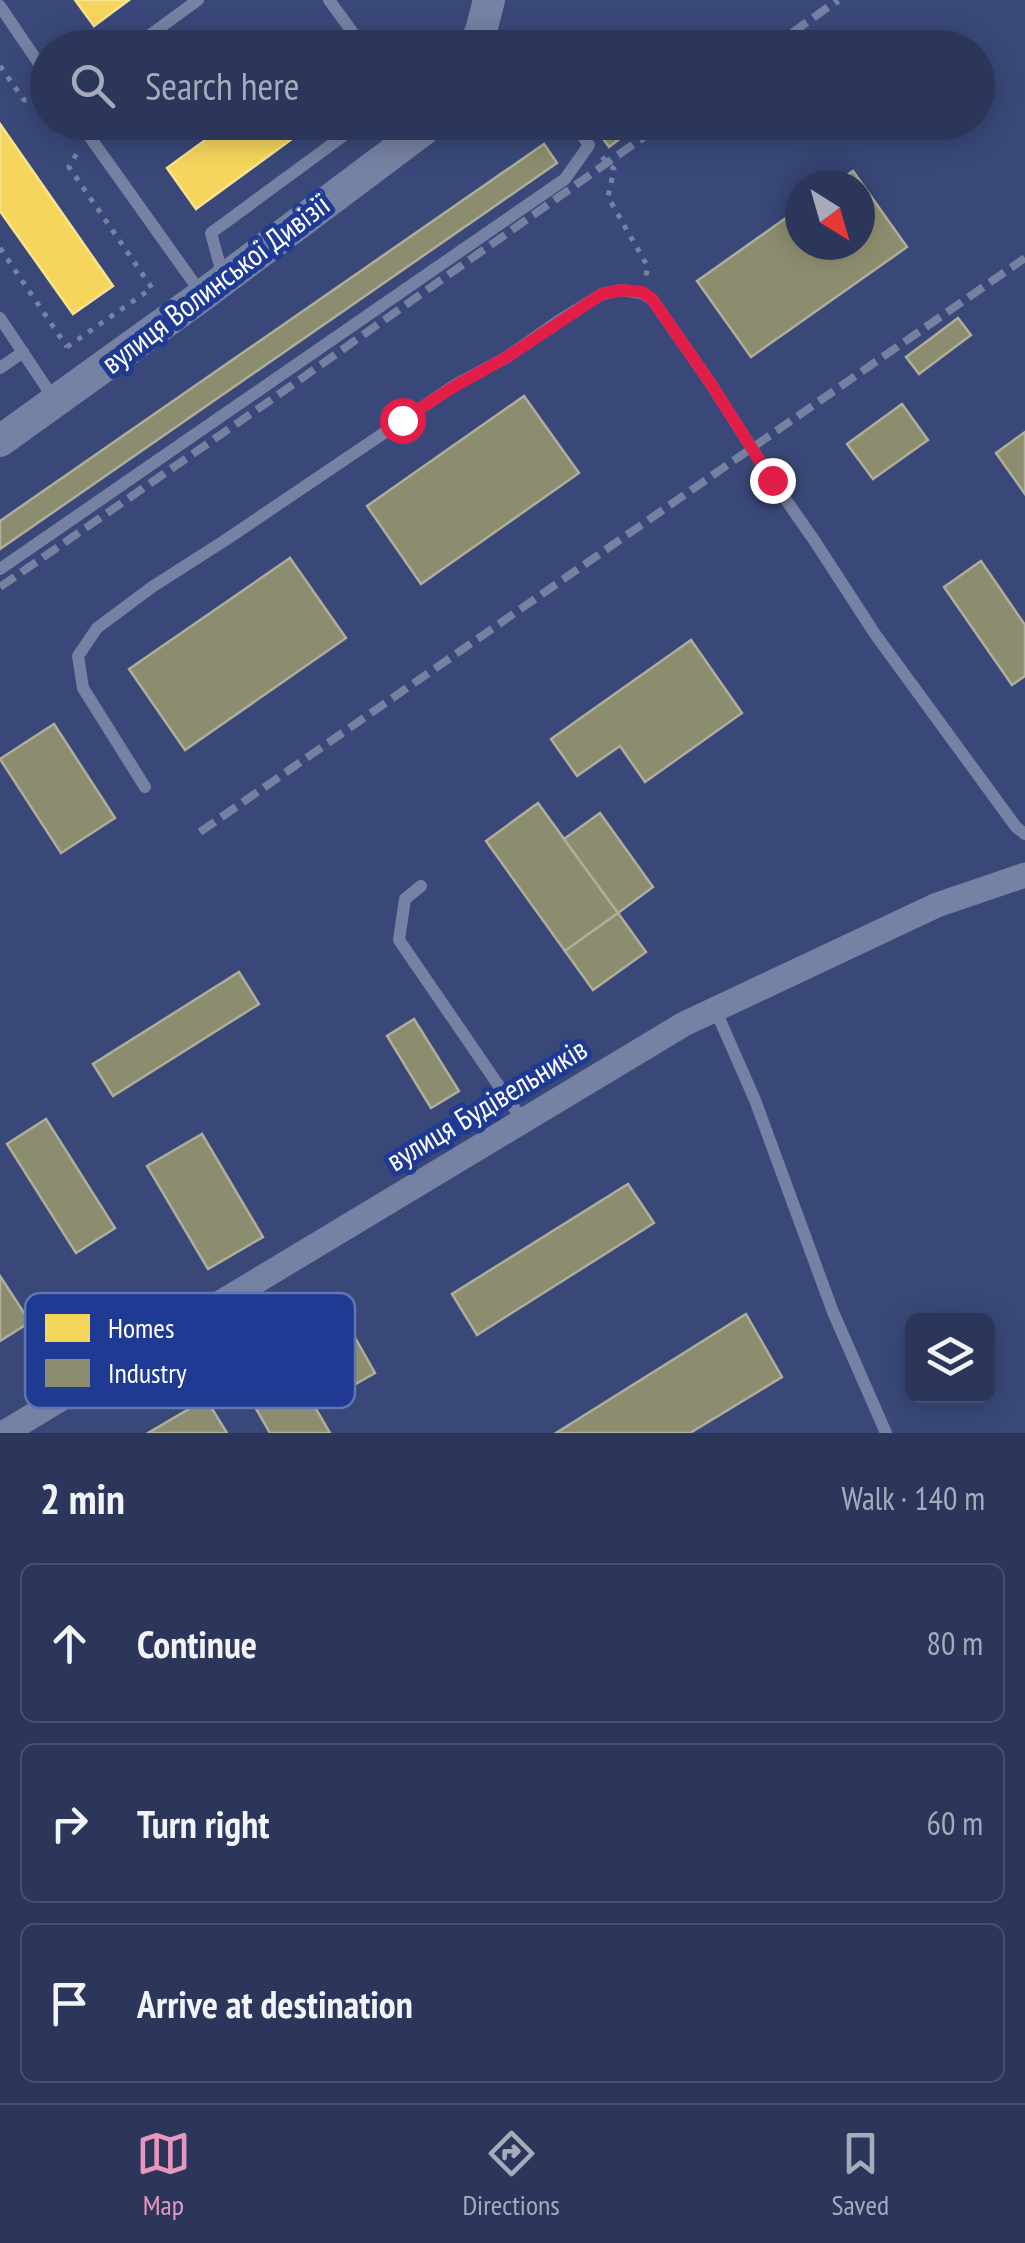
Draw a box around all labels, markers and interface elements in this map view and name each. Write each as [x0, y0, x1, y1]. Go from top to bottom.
search box [30, 30, 995, 140]
icon: search [65, 58, 120, 113]
text: Search here [145, 61, 299, 110]
north arrow [785, 170, 875, 260]
street label: вулиця Волинської Дивізії [93, 184, 337, 381]
route start [380, 398, 426, 444]
route end [750, 458, 796, 504]
street label: вулиця Будівельників [379, 1028, 594, 1179]
legend [25, 1293, 355, 1408]
text: Homes [108, 1309, 174, 1346]
map controls [905, 1313, 995, 1403]
button: layers [905, 1313, 995, 1403]
text: Industry [108, 1354, 187, 1391]
text: 2 min [40, 1471, 125, 1526]
text: Walk · 140 m [841, 1477, 985, 1519]
icon: ahead [42, 1616, 97, 1671]
text: Continue [137, 1619, 257, 1668]
text: 80 m [927, 1622, 983, 1664]
icon: right [42, 1796, 97, 1851]
text: Turn right [137, 1799, 269, 1848]
text: 60 m [927, 1802, 983, 1844]
icon: arrive [42, 1976, 97, 2031]
text: Arrive at destination [137, 1979, 413, 2028]
tab: Map [136, 2126, 191, 2223]
tab: Directions [462, 2126, 560, 2223]
tab: Saved [831, 2126, 889, 2223]

